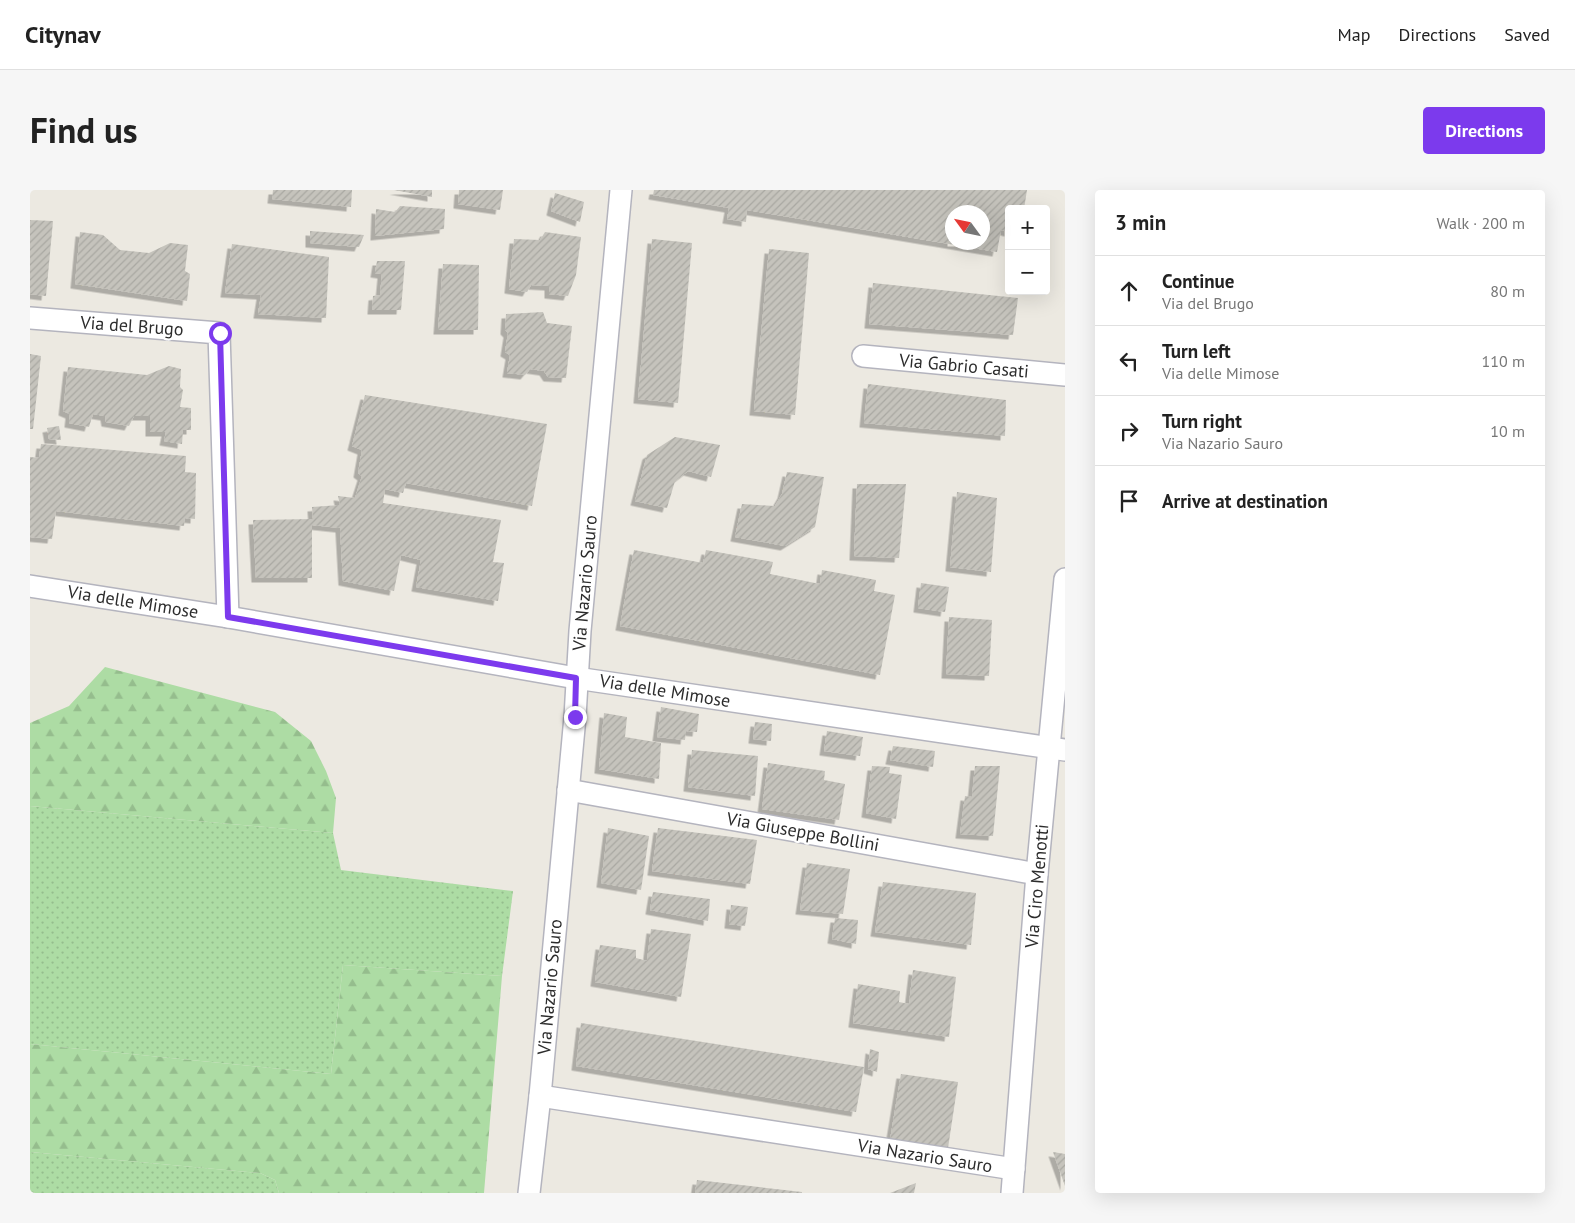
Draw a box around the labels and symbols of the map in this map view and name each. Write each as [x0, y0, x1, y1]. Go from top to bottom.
north arrow [945, 205, 990, 250]
street label: Via del Brugo [79, 310, 184, 341]
route start [209, 322, 232, 345]
street label: Via Gabrio Casati [897, 348, 1030, 383]
street label: Via Nazario Sauro [567, 514, 602, 653]
street label: Via delle Mimose [65, 580, 200, 623]
street label: Via delle Mimose [597, 669, 732, 712]
route end [564, 706, 587, 729]
street label: Via Giuseppe Bollini [724, 807, 881, 856]
street label: Via Ciro Menotti [1020, 823, 1053, 950]
street label: Via Nazario Sauro [532, 918, 567, 1057]
street label: Via Nazario Sauro [855, 1133, 994, 1178]

